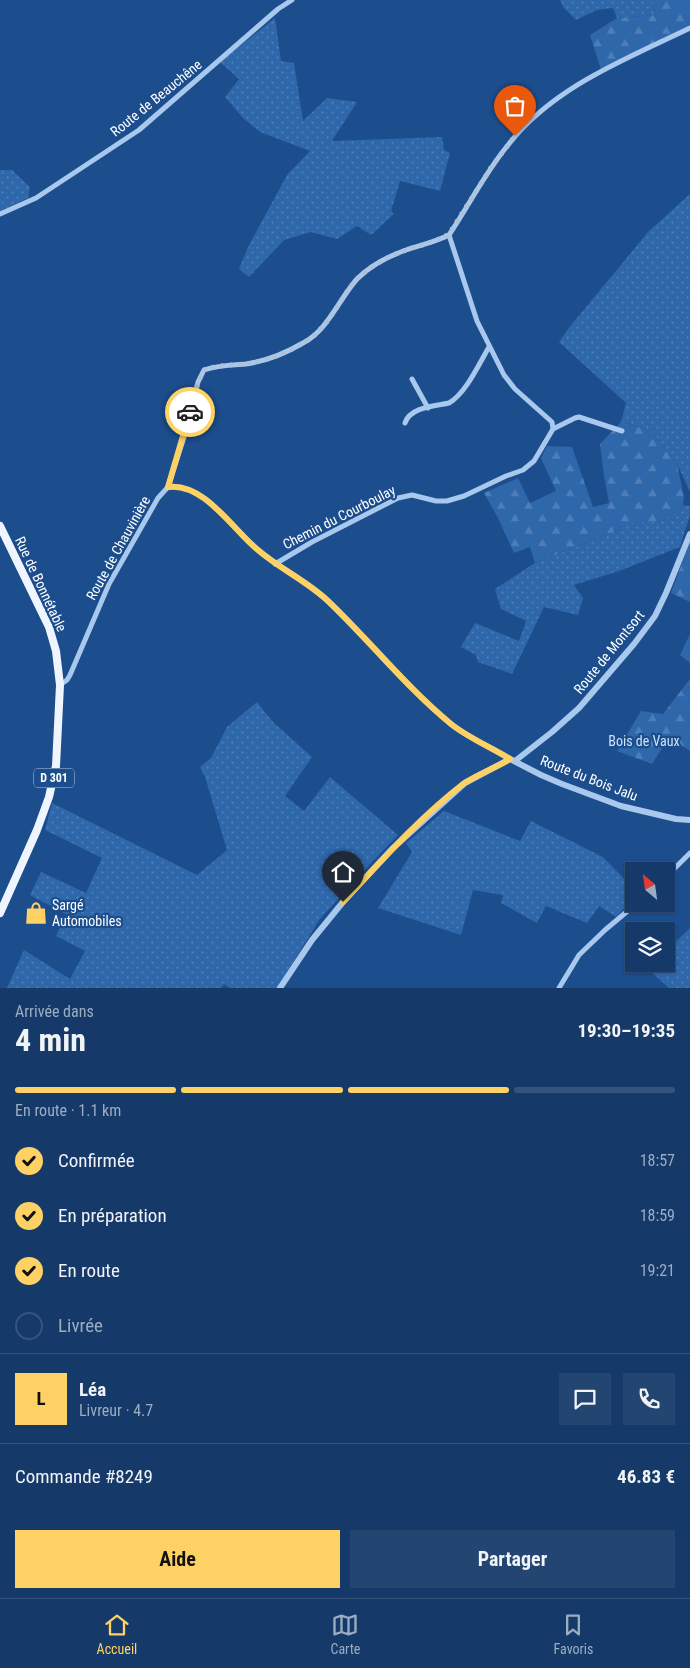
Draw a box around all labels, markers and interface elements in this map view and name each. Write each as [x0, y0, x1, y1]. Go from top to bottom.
street label: Route de Beauchêne [107, 56, 205, 140]
pin [494, 85, 536, 136]
icon: bag [501, 92, 529, 120]
courier [165, 387, 215, 437]
icon: car [176, 398, 204, 426]
street label: Chemin du Courboulay [280, 482, 398, 552]
street label: Route de Chauvinière [83, 493, 153, 603]
street label: Rue de Bonnétable [12, 534, 70, 634]
street label: Route de Montsort [571, 607, 647, 697]
park label: Bois de Vaux [608, 733, 680, 749]
street label: Route du Bois Jalu [538, 752, 640, 804]
road number: D 301 [34, 768, 74, 788]
pin [322, 851, 364, 902]
icon: home [329, 858, 357, 886]
north arrow [625, 862, 675, 912]
map controls [625, 862, 675, 972]
place label: Sargé Automobiles [52, 897, 122, 929]
shop icon: Sargé Automobiles [23, 900, 49, 926]
button: layers [625, 922, 675, 972]
text: Arrivée dans [15, 1002, 94, 1021]
text: 19:30–19:35 [577, 1019, 675, 1042]
text: 4 min [15, 1021, 86, 1059]
text: En route · 1.1 km [15, 1101, 121, 1120]
icon: check [15, 1147, 43, 1175]
text: Confirmée [58, 1149, 135, 1172]
text: 18:57 [640, 1151, 675, 1170]
icon: check [15, 1202, 43, 1230]
text: En préparation [58, 1204, 167, 1227]
text: 18:59 [640, 1206, 675, 1225]
icon: check [15, 1257, 43, 1285]
text: En route [58, 1259, 120, 1282]
text: 19:21 [640, 1261, 675, 1280]
text: Livrée [58, 1314, 103, 1337]
button: chat [559, 1373, 611, 1425]
button: phone [623, 1373, 675, 1425]
text: Léa [79, 1378, 106, 1401]
text: L [36, 1387, 46, 1410]
text: Livreur · 4.7 [79, 1401, 153, 1420]
text: Commande #8249 [15, 1465, 153, 1488]
text: 46.83 € [617, 1465, 675, 1488]
button: Aide [15, 1530, 340, 1588]
button: Partager [350, 1530, 675, 1588]
tab: Accueil [97, 1611, 137, 1657]
tab: Carte [330, 1611, 360, 1657]
tab: Favoris [554, 1611, 593, 1657]

